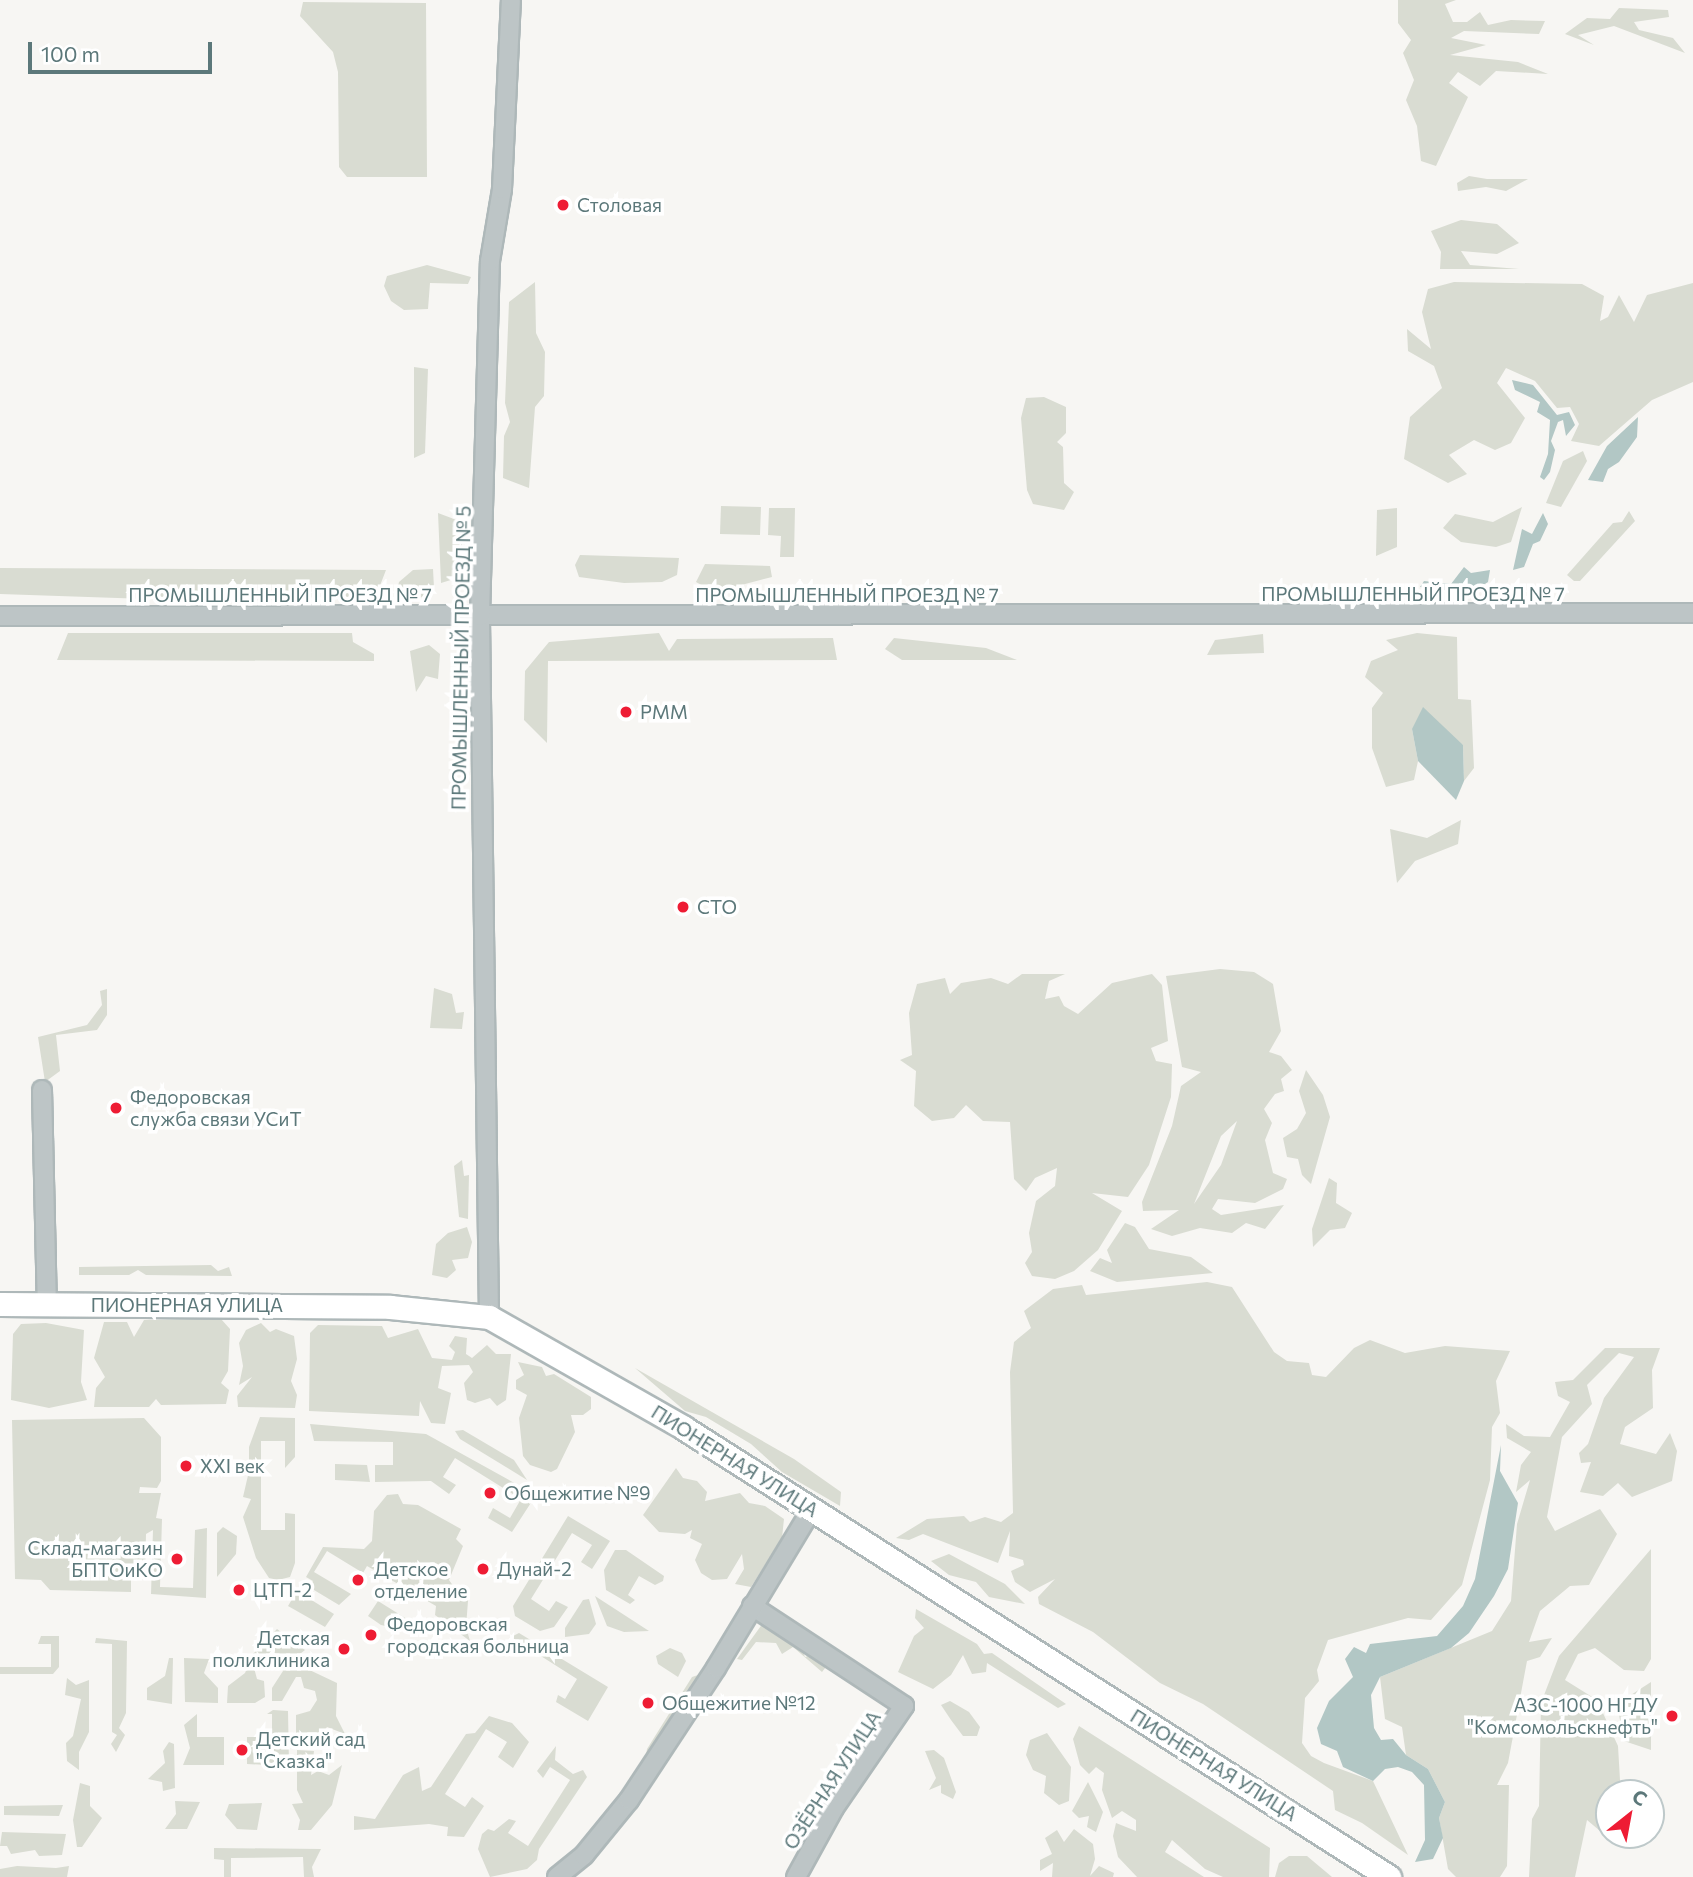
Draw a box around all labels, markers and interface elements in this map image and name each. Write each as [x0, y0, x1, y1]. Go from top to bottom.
scale bar [32, 28, 215, 72]
text: 100 m [41, 41, 100, 66]
place label: Столовая [577, 194, 662, 216]
marker: Столовая [555, 197, 571, 213]
street label: ПРОМЫШЛЕННЫЙ ПРОЕЗД № 5 [447, 506, 475, 810]
street label: ПРОМЫШЛЕННЫЙ ПРОЕЗД № 7 [1261, 583, 1565, 605]
street label: ПРОМЫШЛЕННЫЙ ПРОЕЗД № 7 [128, 584, 432, 606]
street label: ПРОМЫШЛЕННЫЙ ПРОЕЗД № 7 [695, 584, 999, 606]
place label: РММ [640, 701, 688, 723]
marker: РММ [618, 704, 634, 720]
place label: СТО [697, 896, 737, 918]
marker: СТО [675, 899, 691, 915]
place label: Федоровская служба связи УСиТ [130, 1086, 302, 1130]
marker: Федоровская служба связи УСиТ [108, 1100, 124, 1116]
street label: ПИОНЕРНАЯ УЛИЦА [91, 1294, 283, 1316]
street label: ПИОНЕРНАЯ УЛИЦА [647, 1400, 823, 1522]
place label: XXI век [200, 1455, 265, 1477]
marker: XXI век [178, 1458, 194, 1474]
place label: Общежитие №9 [504, 1482, 650, 1504]
marker: Общежитие №9 [482, 1485, 498, 1501]
place label: Склад-магазин БПТОиКО [27, 1537, 163, 1581]
marker: Склад-магазин БПТОиКО [169, 1551, 185, 1567]
place label: Детское отделение [374, 1558, 468, 1602]
place label: Дунай-2 [497, 1558, 572, 1580]
marker: Дунай-2 [475, 1561, 491, 1577]
marker: Детское отделение [348, 1570, 368, 1590]
place label: ЦТП-2 [253, 1579, 312, 1601]
marker: ЦТП-2 [231, 1582, 247, 1598]
place label: Федоровская городская больница [387, 1613, 569, 1657]
marker: Федоровская городская больница [361, 1625, 381, 1645]
place label: Детская поликлиника [212, 1627, 330, 1671]
marker: Детская поликлиника [336, 1641, 352, 1657]
place label: Общежитие №12 [662, 1692, 816, 1714]
place label: АЗС-1000 НГДУ "Комсомольскнефть" [1467, 1694, 1658, 1738]
marker: Общежитие №12 [640, 1695, 656, 1711]
street label: ПИОНЕРНАЯ УЛИЦА [1126, 1704, 1302, 1826]
street label: ОЗЁРНАЯ УЛИЦА [779, 1706, 885, 1854]
marker: АЗС-1000 НГДУ "Комсомольскнефть" [1664, 1708, 1680, 1724]
place label: Детский сад "Сказка" [256, 1728, 365, 1772]
marker: Детский сад "Сказка" [234, 1742, 250, 1758]
north arrow [1595, 1779, 1665, 1849]
text: С [1629, 1784, 1652, 1810]

